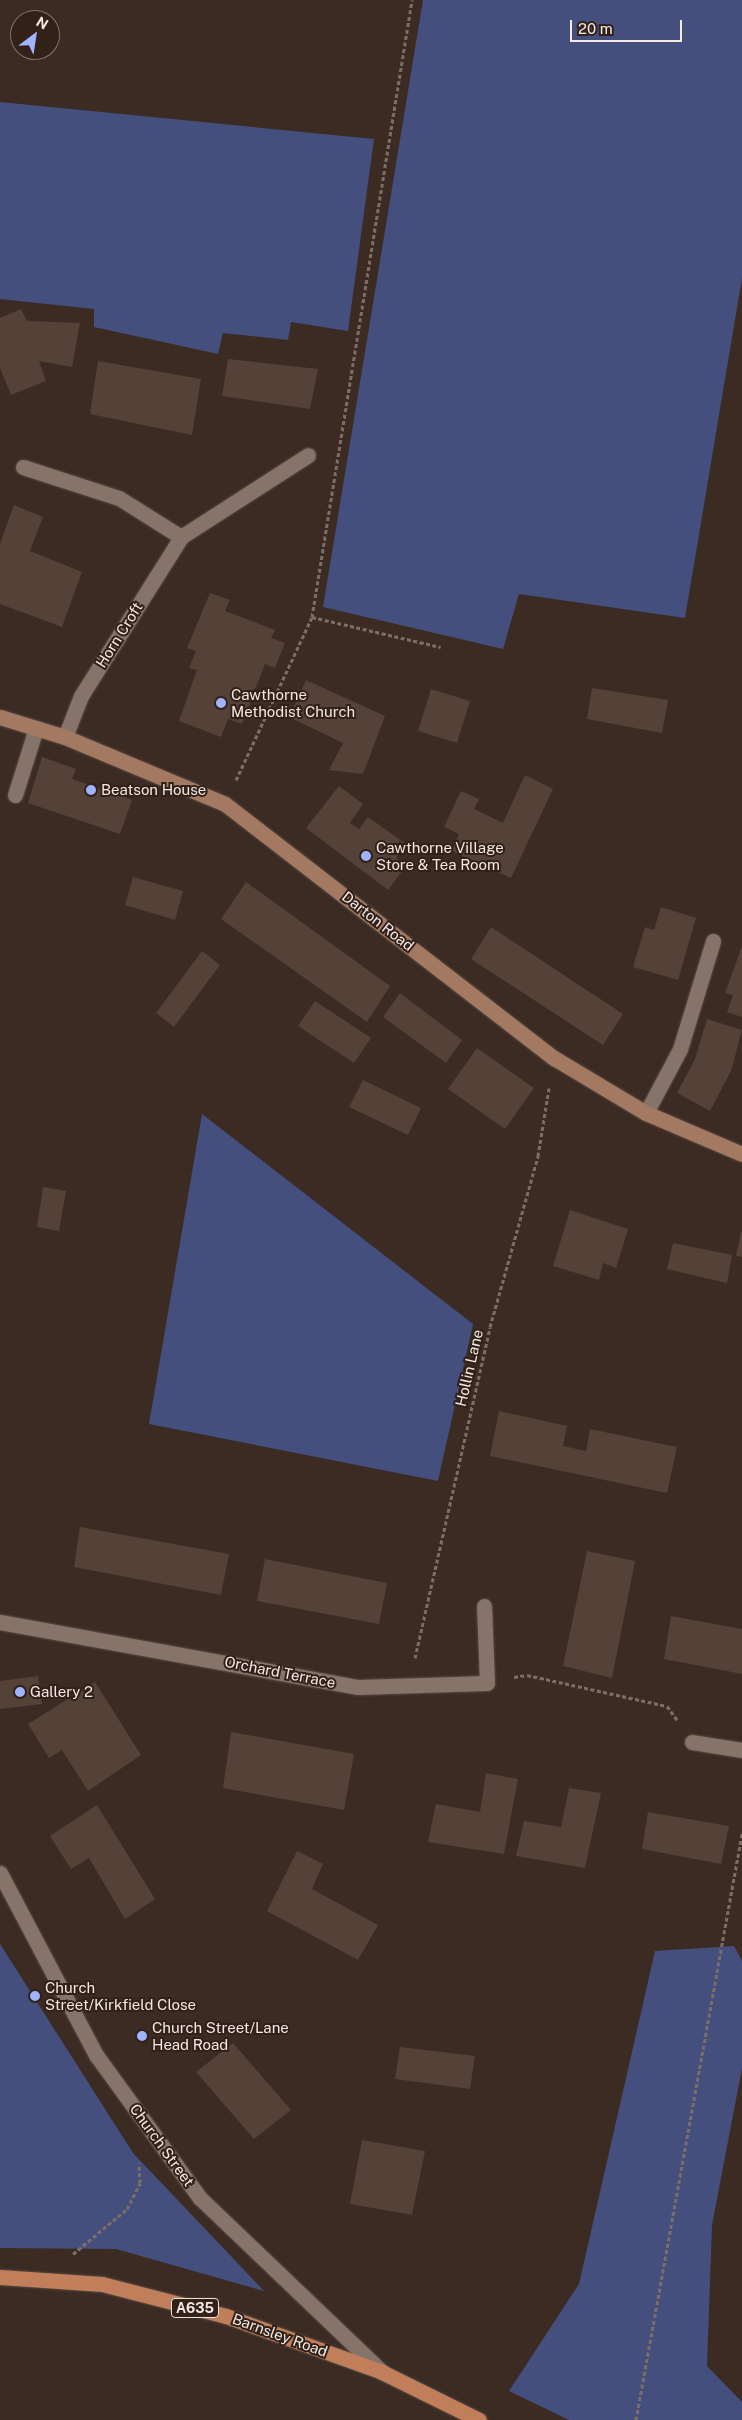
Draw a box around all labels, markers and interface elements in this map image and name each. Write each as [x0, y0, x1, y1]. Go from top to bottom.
north arrow [10, 10, 60, 60]
scale bar [572, 10, 684, 42]
text: N [33, 13, 51, 33]
text: 20 m [578, 20, 613, 37]
street label: Horn Croft [92, 599, 146, 671]
place label: Cawthorne Methodist Church [231, 685, 355, 720]
marker: Cawthorne Methodist Church [215, 697, 227, 709]
place label: Beatson House [101, 781, 206, 799]
marker: Beatson House [85, 784, 97, 796]
place label: Cawthorne Village Store & Tea Room [376, 838, 504, 873]
marker: Cawthorne Village Store & Tea Room [360, 850, 372, 862]
street label: Darton Road [338, 887, 418, 955]
street label: Hollin Lane [451, 1328, 487, 1408]
street label: Orchard Terrace [223, 1652, 337, 1692]
place label: Gallery 2 [30, 1683, 93, 1701]
marker: Gallery 2 [14, 1686, 26, 1698]
place label: Church Street/Kirkfield Close [45, 1978, 196, 2013]
marker: Church Street/Kirkfield Close [29, 1990, 41, 2002]
place label: Church Street/Lane Head Road [152, 2018, 289, 2053]
marker: Church Street/Lane Head Road [136, 2030, 148, 2042]
street label: Church Street [126, 2100, 198, 2190]
road number: A635 [170, 2296, 220, 2320]
street label: Barnsley Road [230, 2309, 330, 2361]

